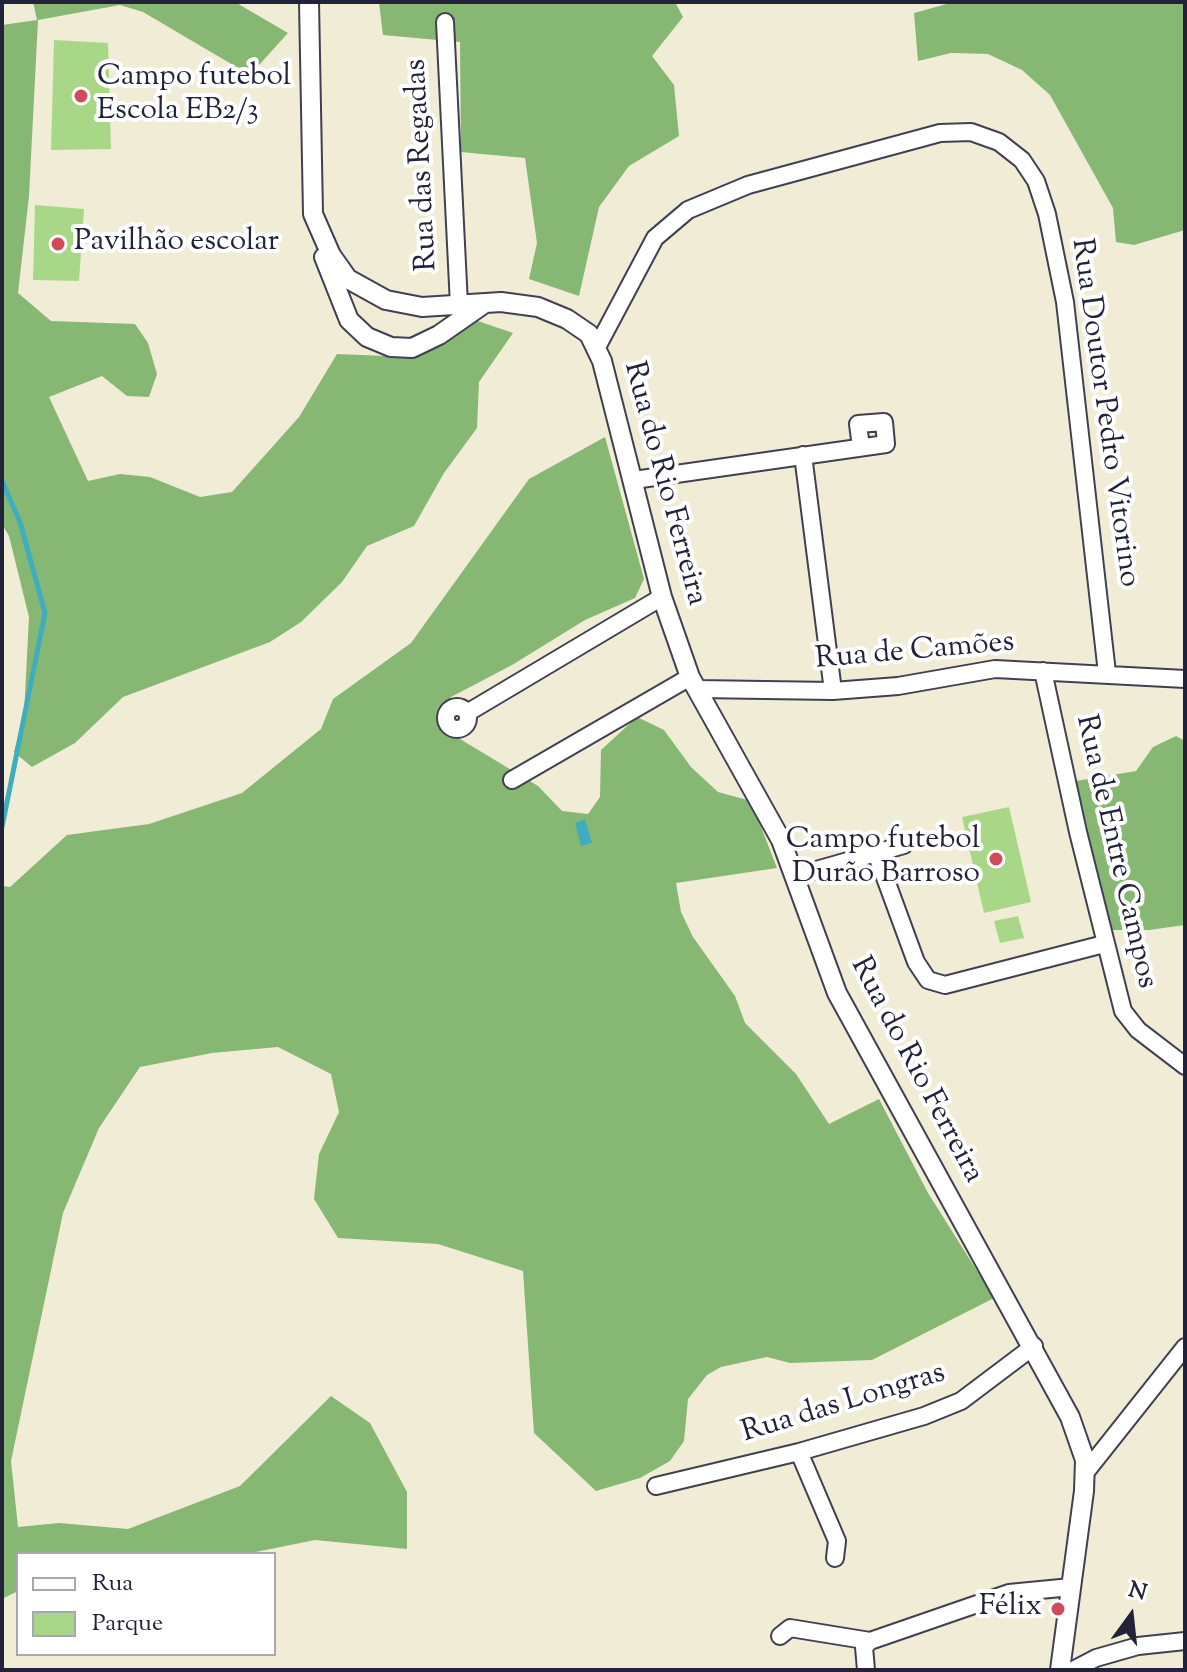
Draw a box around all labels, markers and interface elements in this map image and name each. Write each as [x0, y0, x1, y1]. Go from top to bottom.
street label: Rua das Regadas [400, 58, 448, 272]
place label: Campo futebol Escola EB2/3 [97, 61, 291, 132]
marker: Campo futebol Escola EB2/3 [72, 87, 90, 105]
place label: Pavilhão escolar [74, 226, 279, 262]
marker: Pavilhão escolar [49, 235, 67, 253]
street label: Rua Doutor Pedro Vitorino [1061, 237, 1145, 589]
street label: Rua do Rio Ferreira [613, 358, 713, 610]
street label: Rua de Camões [814, 626, 1016, 680]
street label: Rua de Entre Campos [1065, 712, 1163, 992]
place label: Campo futebol Durão Barroso [786, 824, 980, 894]
marker: Campo futebol Durão Barroso [987, 850, 1005, 868]
street label: Rua do Rio Ferreira [840, 952, 990, 1190]
street label: Rua das Longras [738, 1357, 950, 1453]
legend [16, 1552, 276, 1656]
text: Rua [92, 1567, 133, 1601]
text: N [1125, 1575, 1150, 1611]
north arrow [1091, 1576, 1171, 1656]
place label: Félix [979, 1591, 1042, 1627]
marker: Félix [1049, 1600, 1067, 1618]
text: Parque [92, 1607, 163, 1641]

